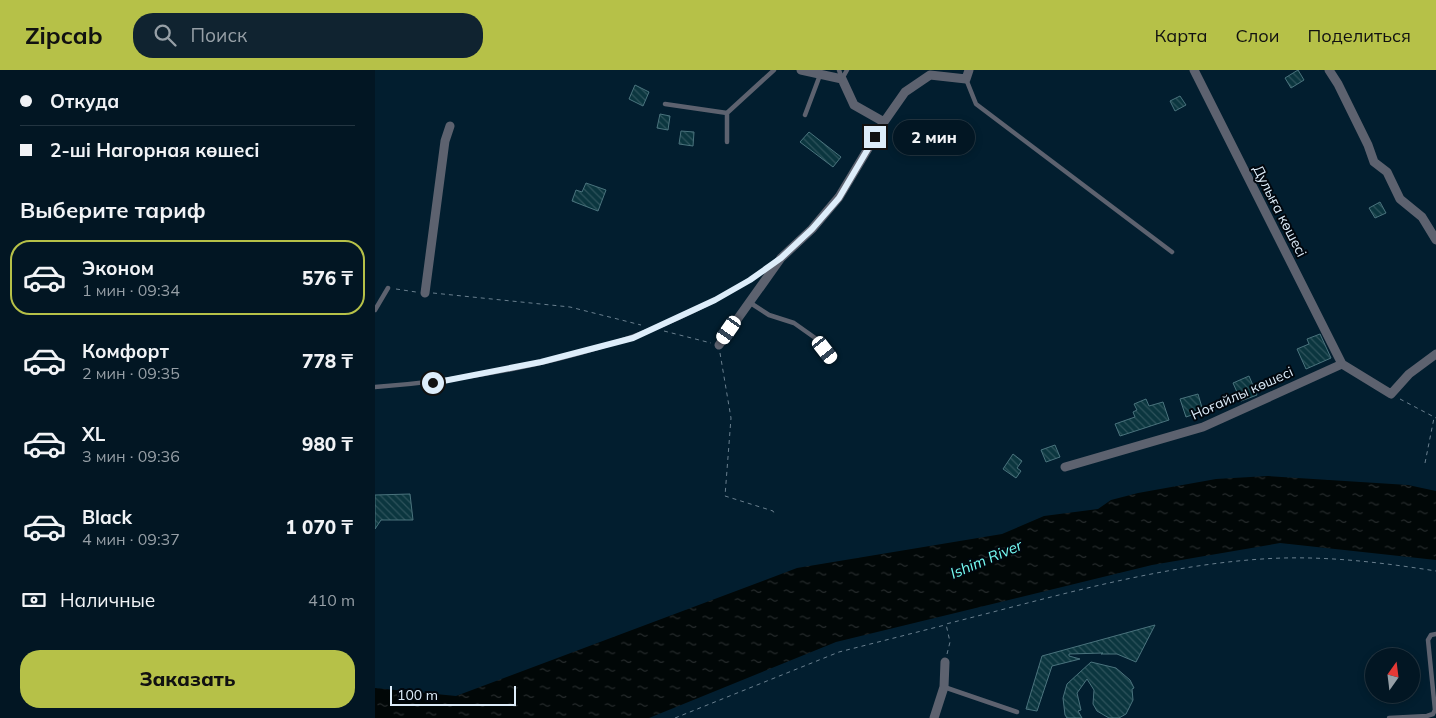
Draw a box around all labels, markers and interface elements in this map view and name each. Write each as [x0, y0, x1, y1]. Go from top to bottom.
search box [133, 13, 483, 58]
text: Zipcab [25, 20, 103, 50]
icon: search [151, 21, 179, 49]
text: Поиск [191, 23, 247, 47]
text: Карта [1155, 24, 1207, 47]
text: Слои [1235, 24, 1280, 47]
text: Поделиться [1308, 24, 1411, 47]
text: Откуда [50, 89, 119, 113]
callout: 2 мин [893, 120, 975, 154]
route end [864, 126, 886, 148]
text: 2 мин [911, 127, 957, 147]
text: 2-ші Нагорная көшесі [50, 138, 259, 162]
street label: Дулыға көшесі [1249, 162, 1311, 260]
text: Выберите тариф [20, 196, 206, 224]
icon: car [22, 255, 67, 300]
text: Эконом [82, 256, 154, 280]
text: 576 ₸ [302, 266, 353, 290]
text: 1 мин · 09:34 [82, 280, 180, 300]
car [714, 313, 743, 347]
car [809, 334, 840, 366]
icon: car [22, 338, 67, 383]
text: Комфорт [82, 339, 169, 363]
text: 778 ₸ [302, 349, 353, 373]
street label: Ноғайлы көшесі [1188, 362, 1296, 424]
text: 2 мин · 09:35 [82, 363, 180, 383]
route start [422, 372, 444, 394]
icon: car [22, 421, 67, 466]
text: XL [82, 422, 105, 446]
text: 980 ₸ [302, 432, 353, 456]
text: 3 мин · 09:36 [82, 446, 180, 466]
icon: car [22, 504, 67, 549]
text: Black [82, 505, 132, 529]
text: 1 070 ₸ [285, 515, 353, 539]
text: 4 мин · 09:37 [82, 529, 180, 549]
water label: Ishim River [947, 535, 1025, 583]
icon: cash [20, 586, 48, 614]
text: Наличные [60, 588, 155, 612]
text: 410 m [308, 590, 355, 610]
north arrow [1365, 648, 1420, 702]
map controls [1365, 648, 1420, 703]
button: Заказать [20, 650, 355, 708]
scale bar [390, 683, 516, 706]
text: 100 m [397, 686, 438, 704]

